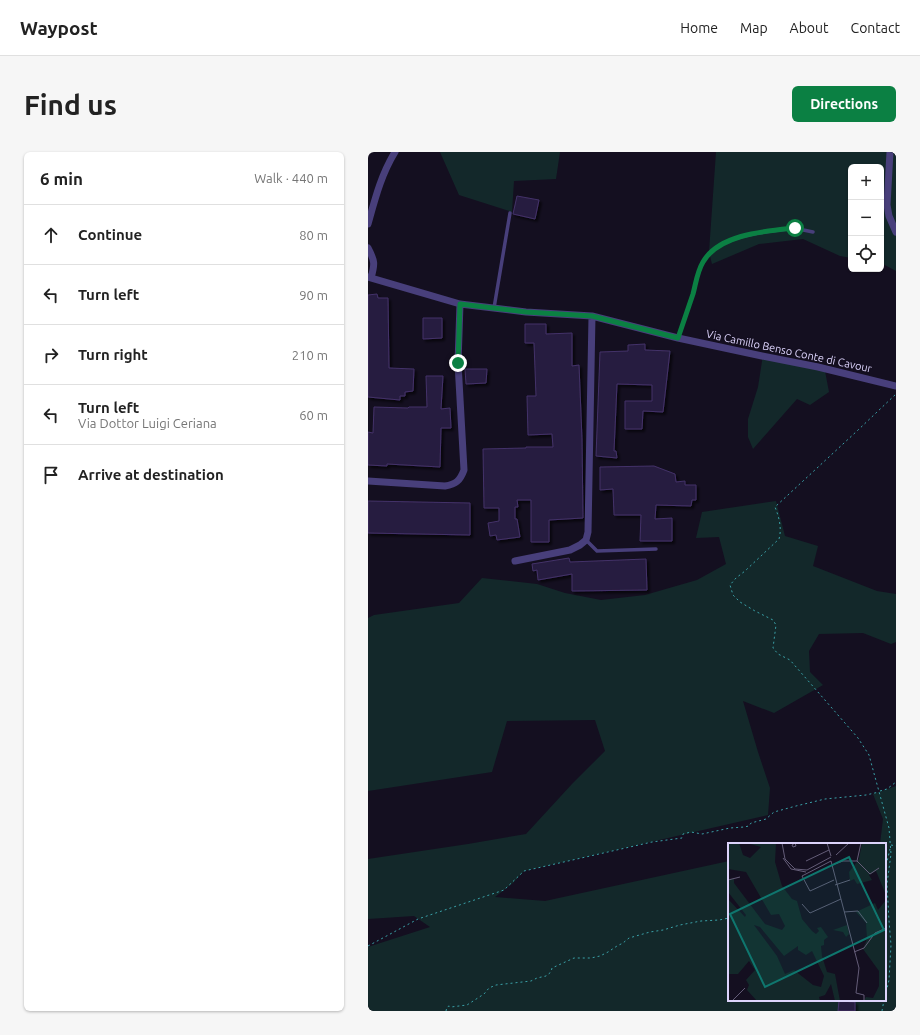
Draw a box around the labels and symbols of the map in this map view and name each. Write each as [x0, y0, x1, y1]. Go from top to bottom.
route start [786, 219, 804, 237]
street label: Via Camillo Benso Conte di Cavour [705, 328, 874, 375]
route end [449, 354, 467, 372]
inset map [728, 843, 886, 1001]

